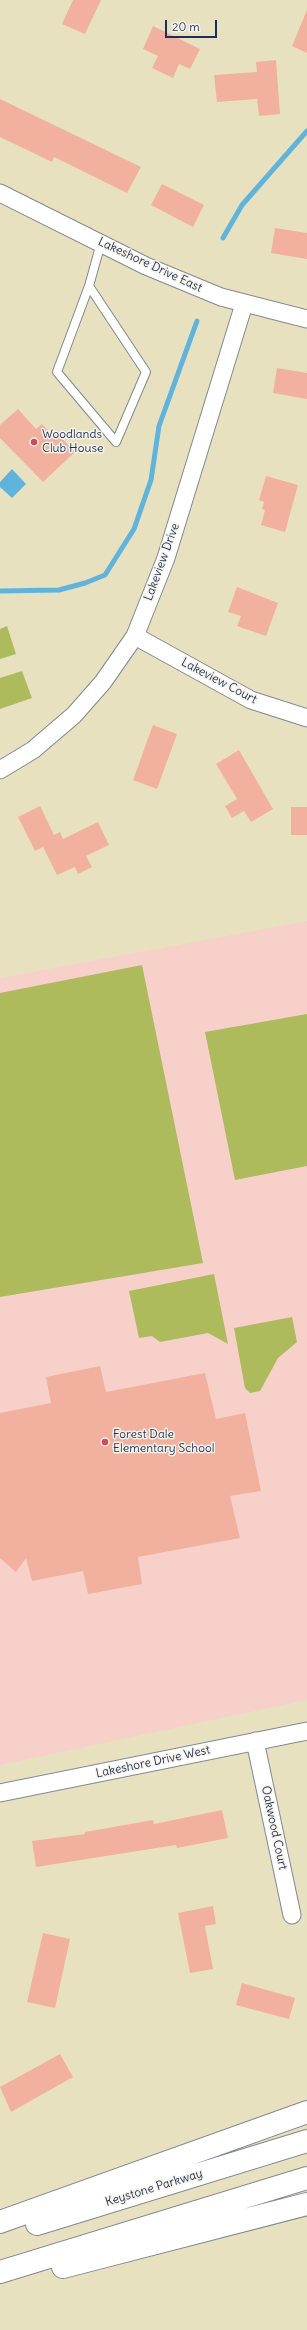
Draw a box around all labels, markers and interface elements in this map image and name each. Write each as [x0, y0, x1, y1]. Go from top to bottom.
scale bar [167, 12, 219, 38]
text: 20 m [172, 19, 200, 34]
street label: Lakeshore Drive East [96, 235, 204, 295]
place label: Woodlands Club House [42, 428, 103, 456]
marker: Woodlands Club House [29, 437, 39, 447]
street label: Lakeview Drive [141, 521, 183, 603]
street label: Lakeview Court [179, 655, 259, 707]
place label: Forest Dale Elementary School [113, 1428, 214, 1456]
marker: Forest Dale Elementary School [100, 1437, 110, 1447]
street label: Lakeshore Drive West [95, 1743, 211, 1781]
street label: Oakwood Court [258, 1785, 290, 1871]
street label: Keystone Parkway [104, 2166, 204, 2210]

